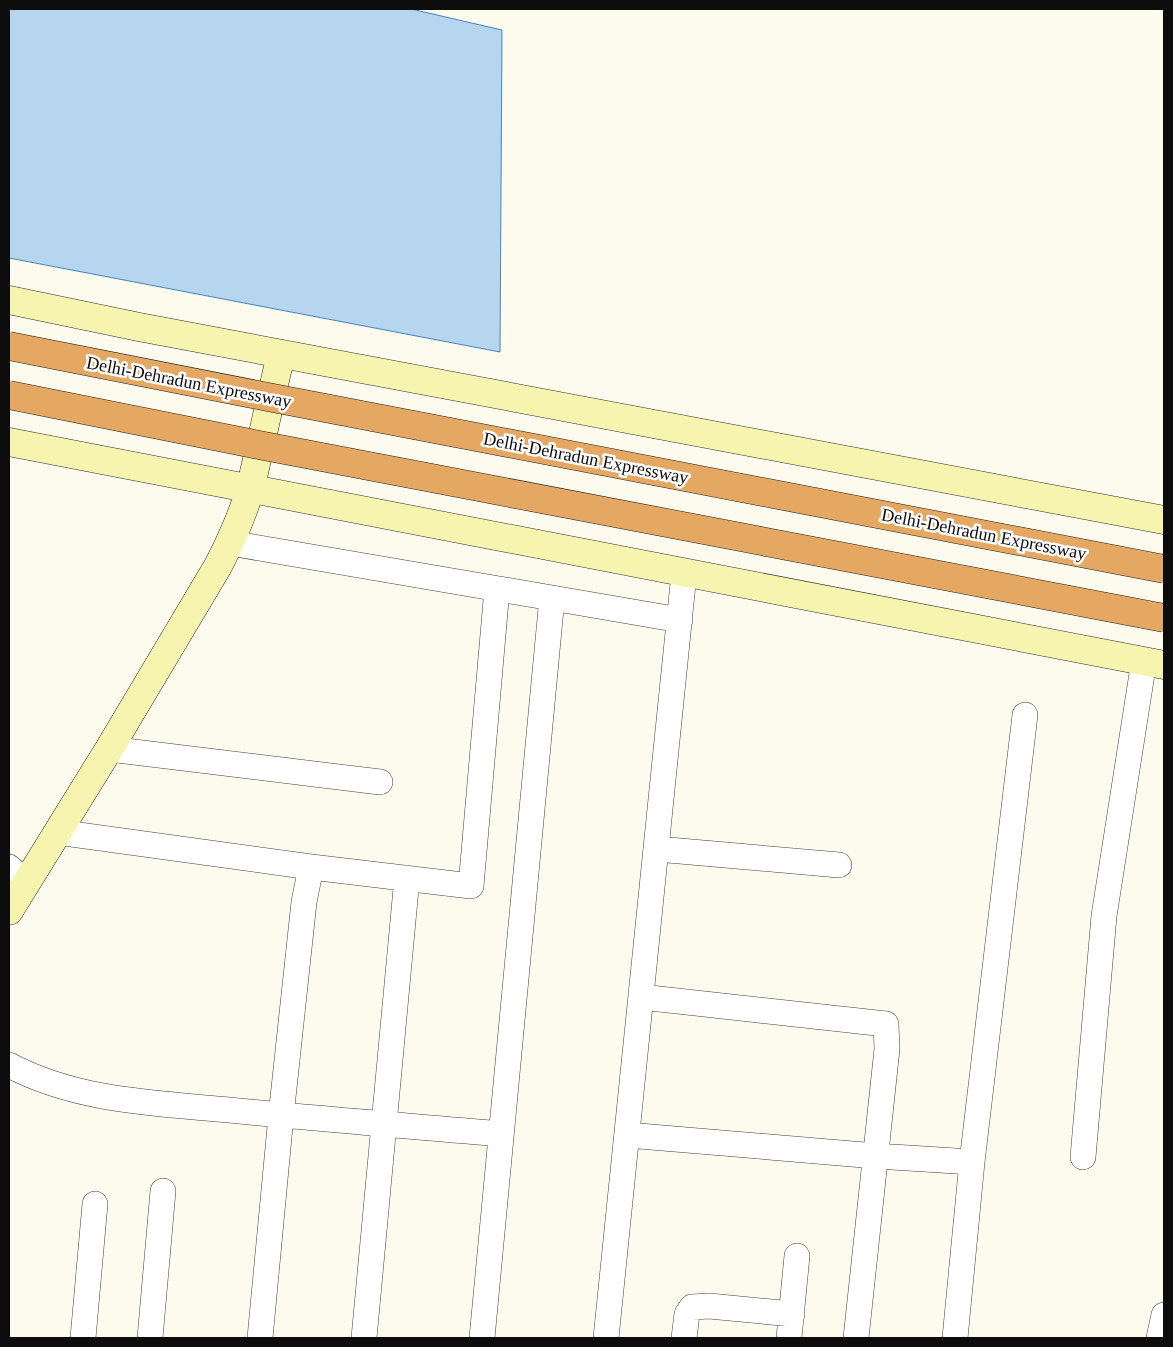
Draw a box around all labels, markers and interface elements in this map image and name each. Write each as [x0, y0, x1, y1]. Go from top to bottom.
street label: Delhi-Dehradun Expressway [85, 352, 293, 412]
street label: Delhi-Dehradun Expressway [482, 428, 690, 488]
street label: Delhi-Dehradun Expressway [880, 504, 1088, 564]

